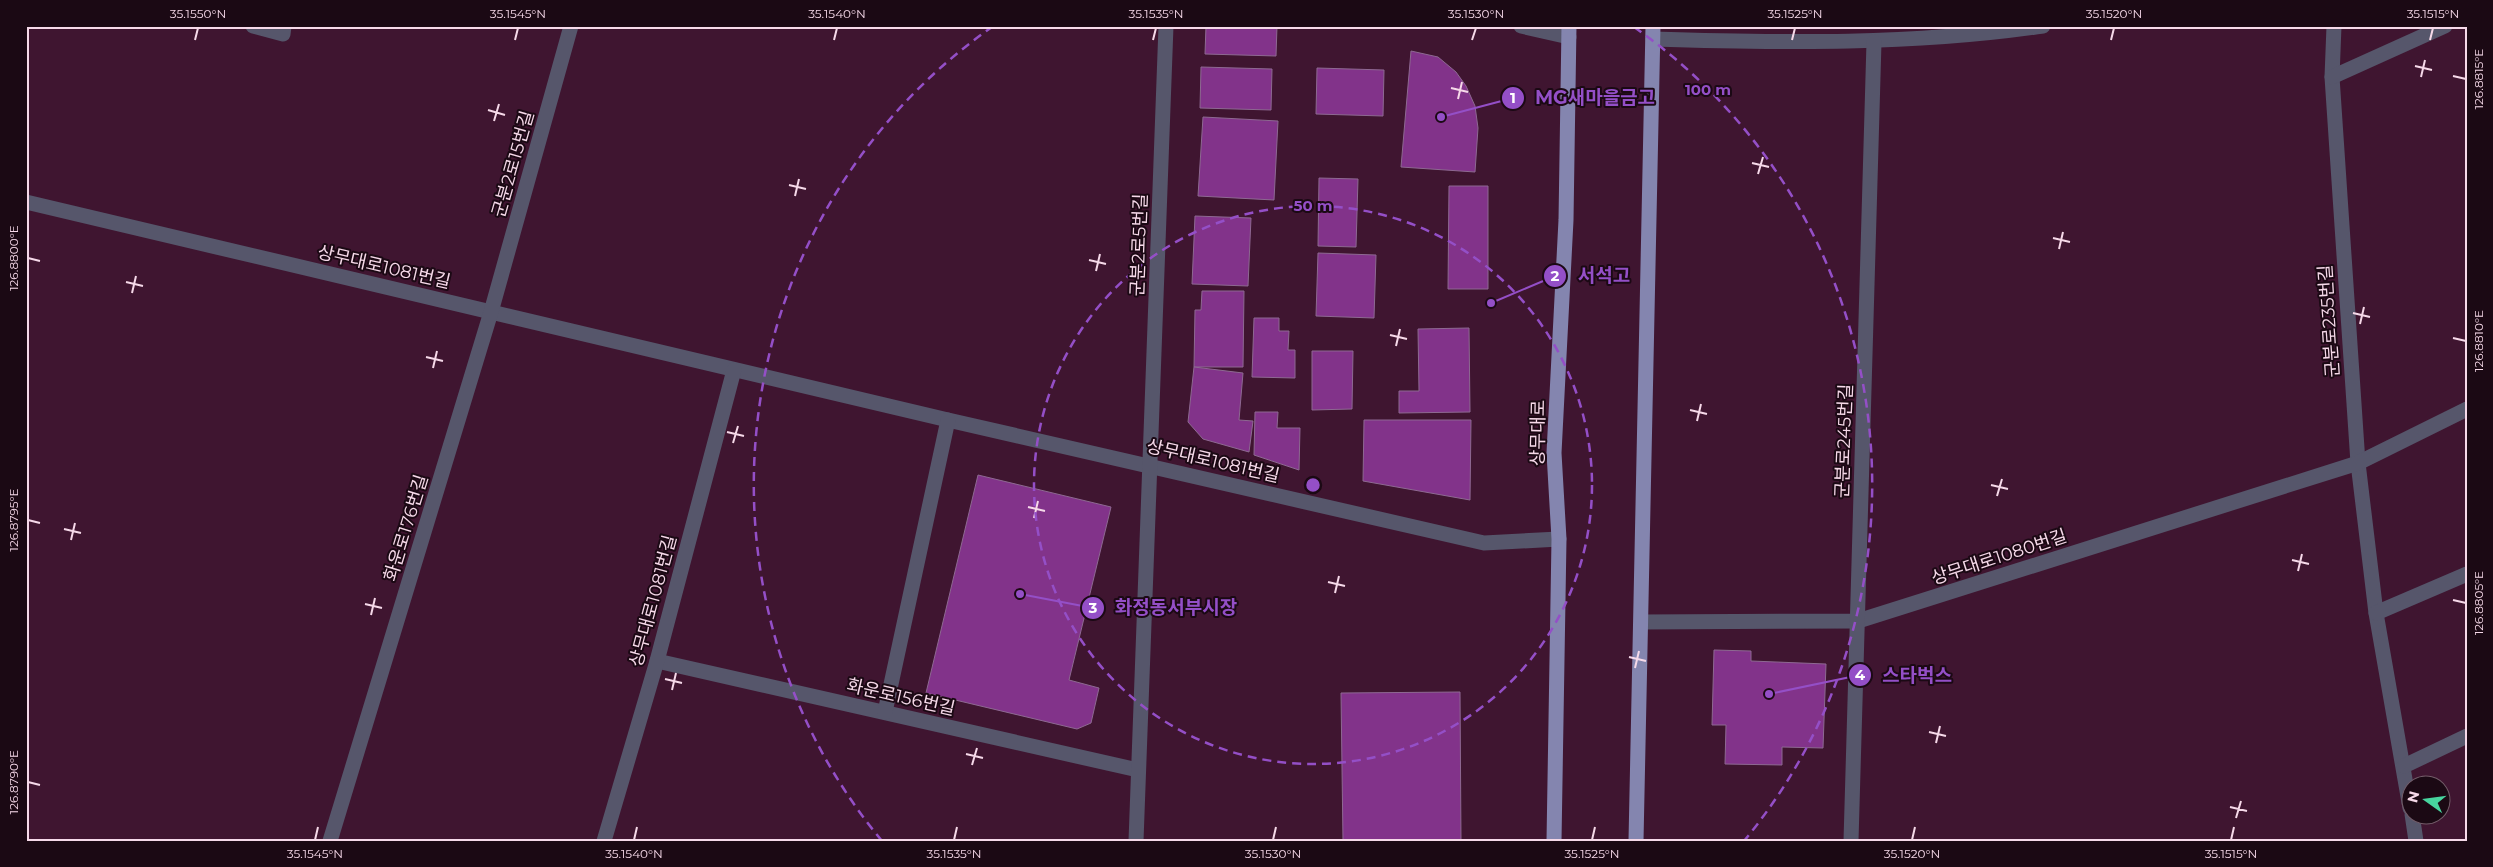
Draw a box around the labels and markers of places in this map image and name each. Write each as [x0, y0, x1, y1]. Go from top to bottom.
callout: MG새마을금고 [1500, 81, 1665, 115]
callout: 서석고 [1542, 259, 1640, 293]
centre of rings [1304, 476, 1322, 494]
callout: 화정동서부시장 [1080, 591, 1247, 625]
callout: 스타벅스 [1847, 658, 1962, 692]

